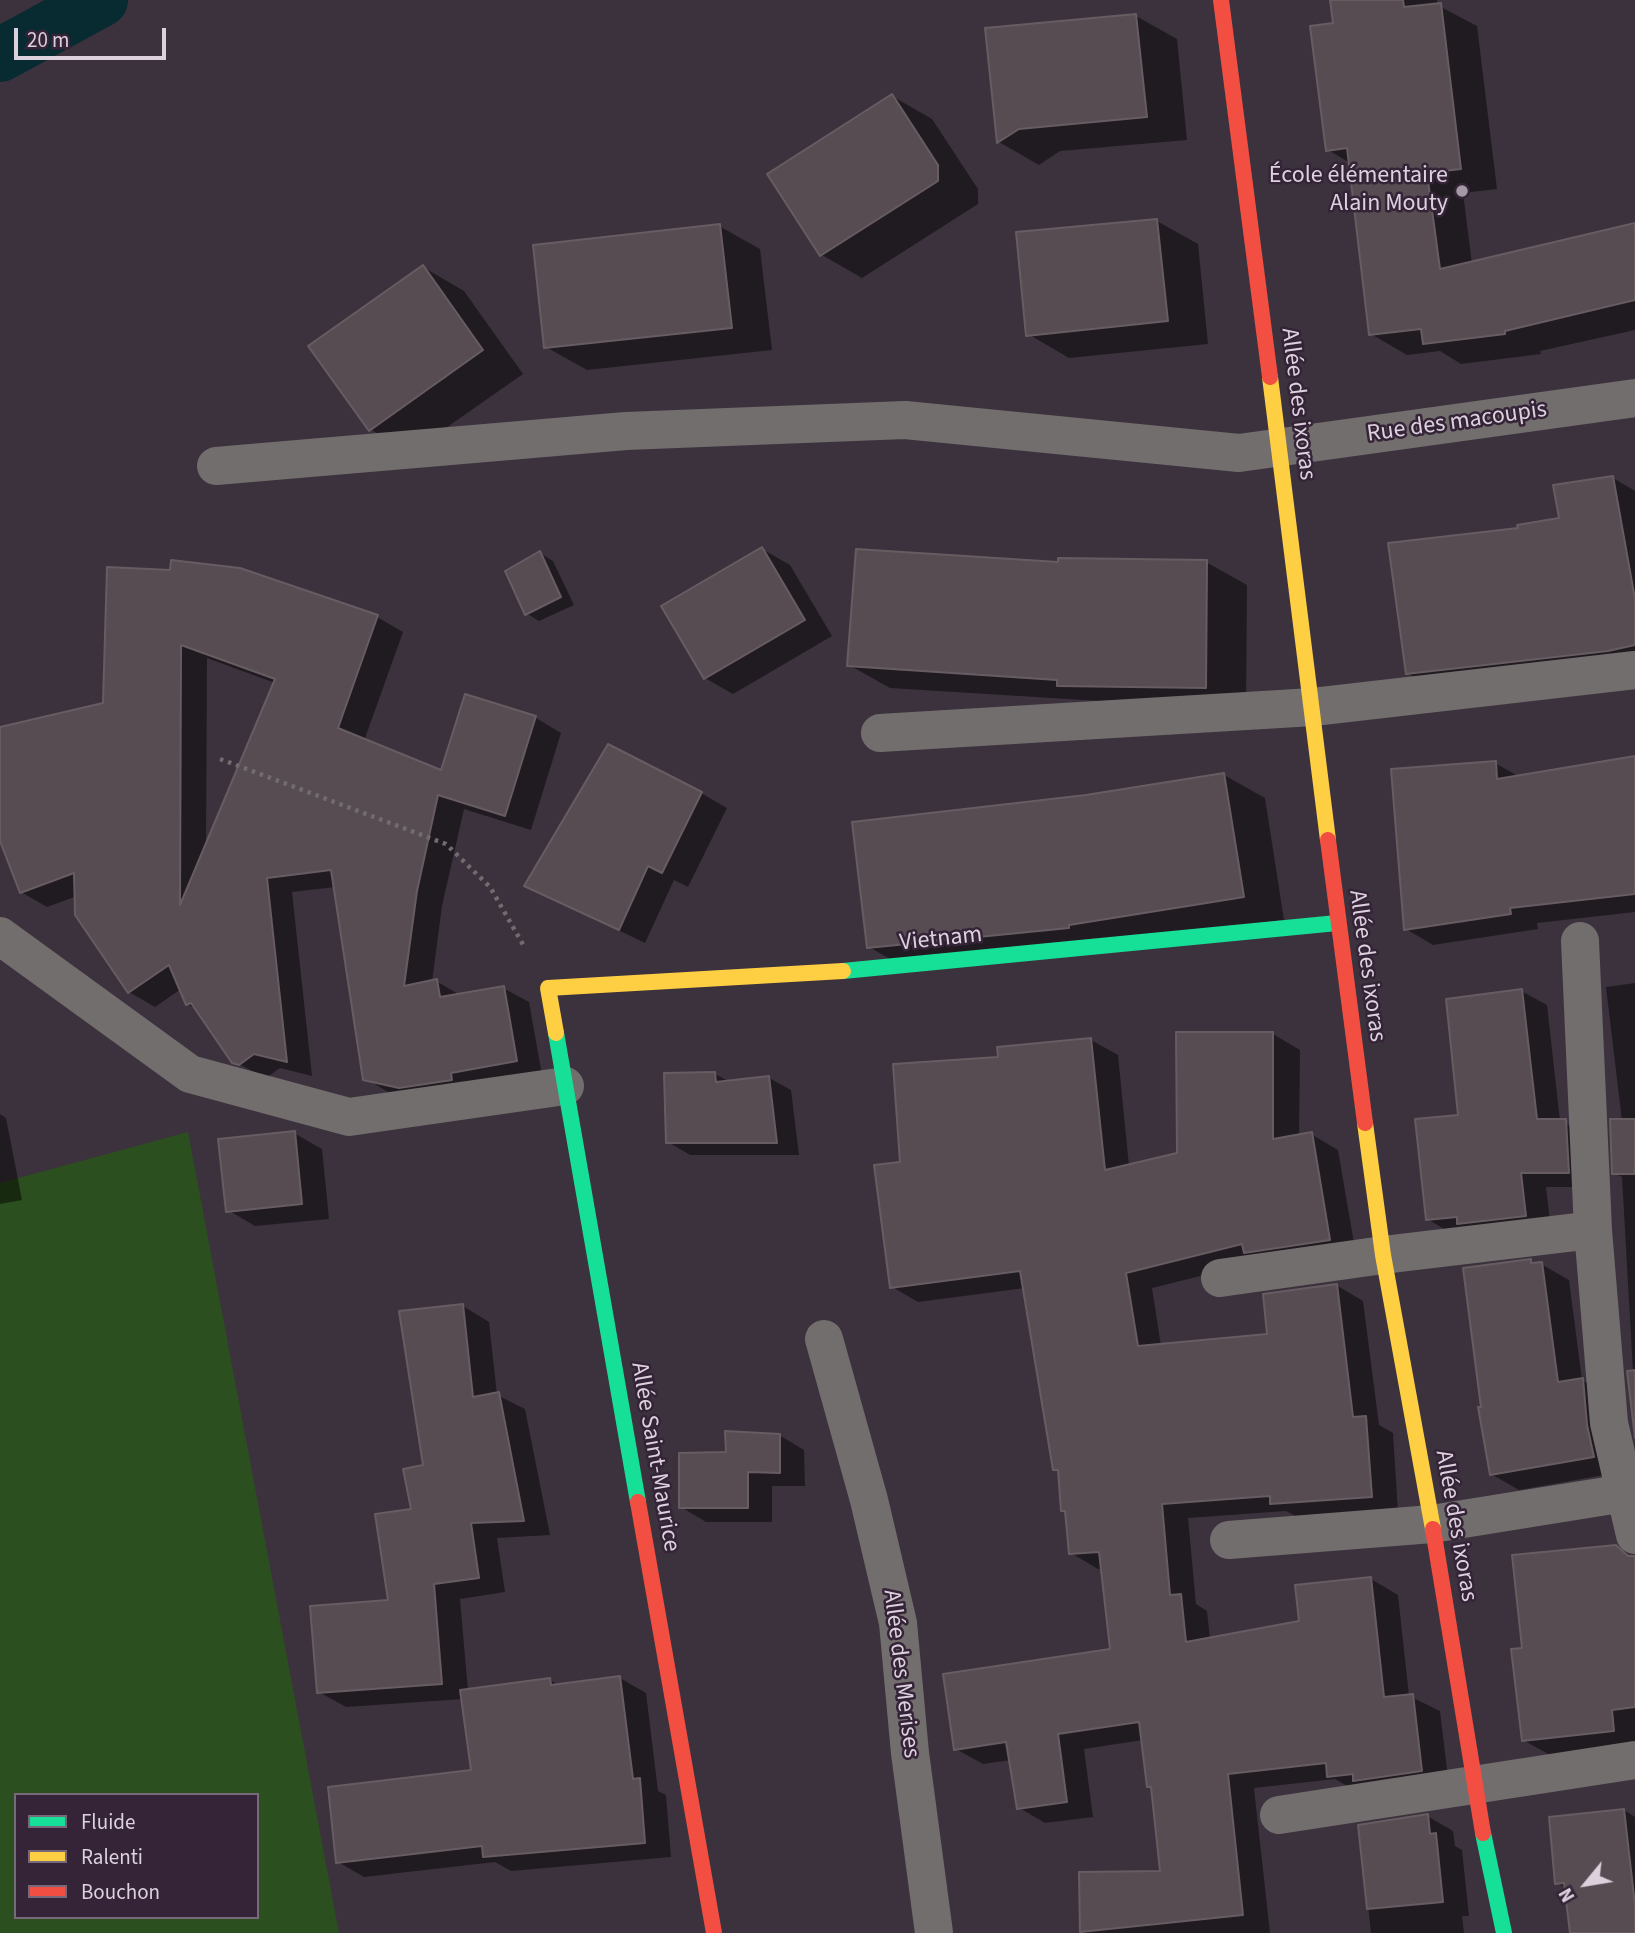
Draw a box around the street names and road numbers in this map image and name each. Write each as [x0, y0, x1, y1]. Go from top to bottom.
street label: Allée des ixoras [1273, 326, 1321, 482]
street label: Rue des macoupis [1365, 396, 1549, 450]
street label: Allée des ixoras [1341, 888, 1391, 1044]
street label: Vietnam [898, 921, 984, 959]
street label: Allée Saint-Maurice [623, 1360, 685, 1554]
street label: Allée des ixoras [1428, 1448, 1482, 1604]
street label: Allée des Merises [875, 1588, 925, 1760]

